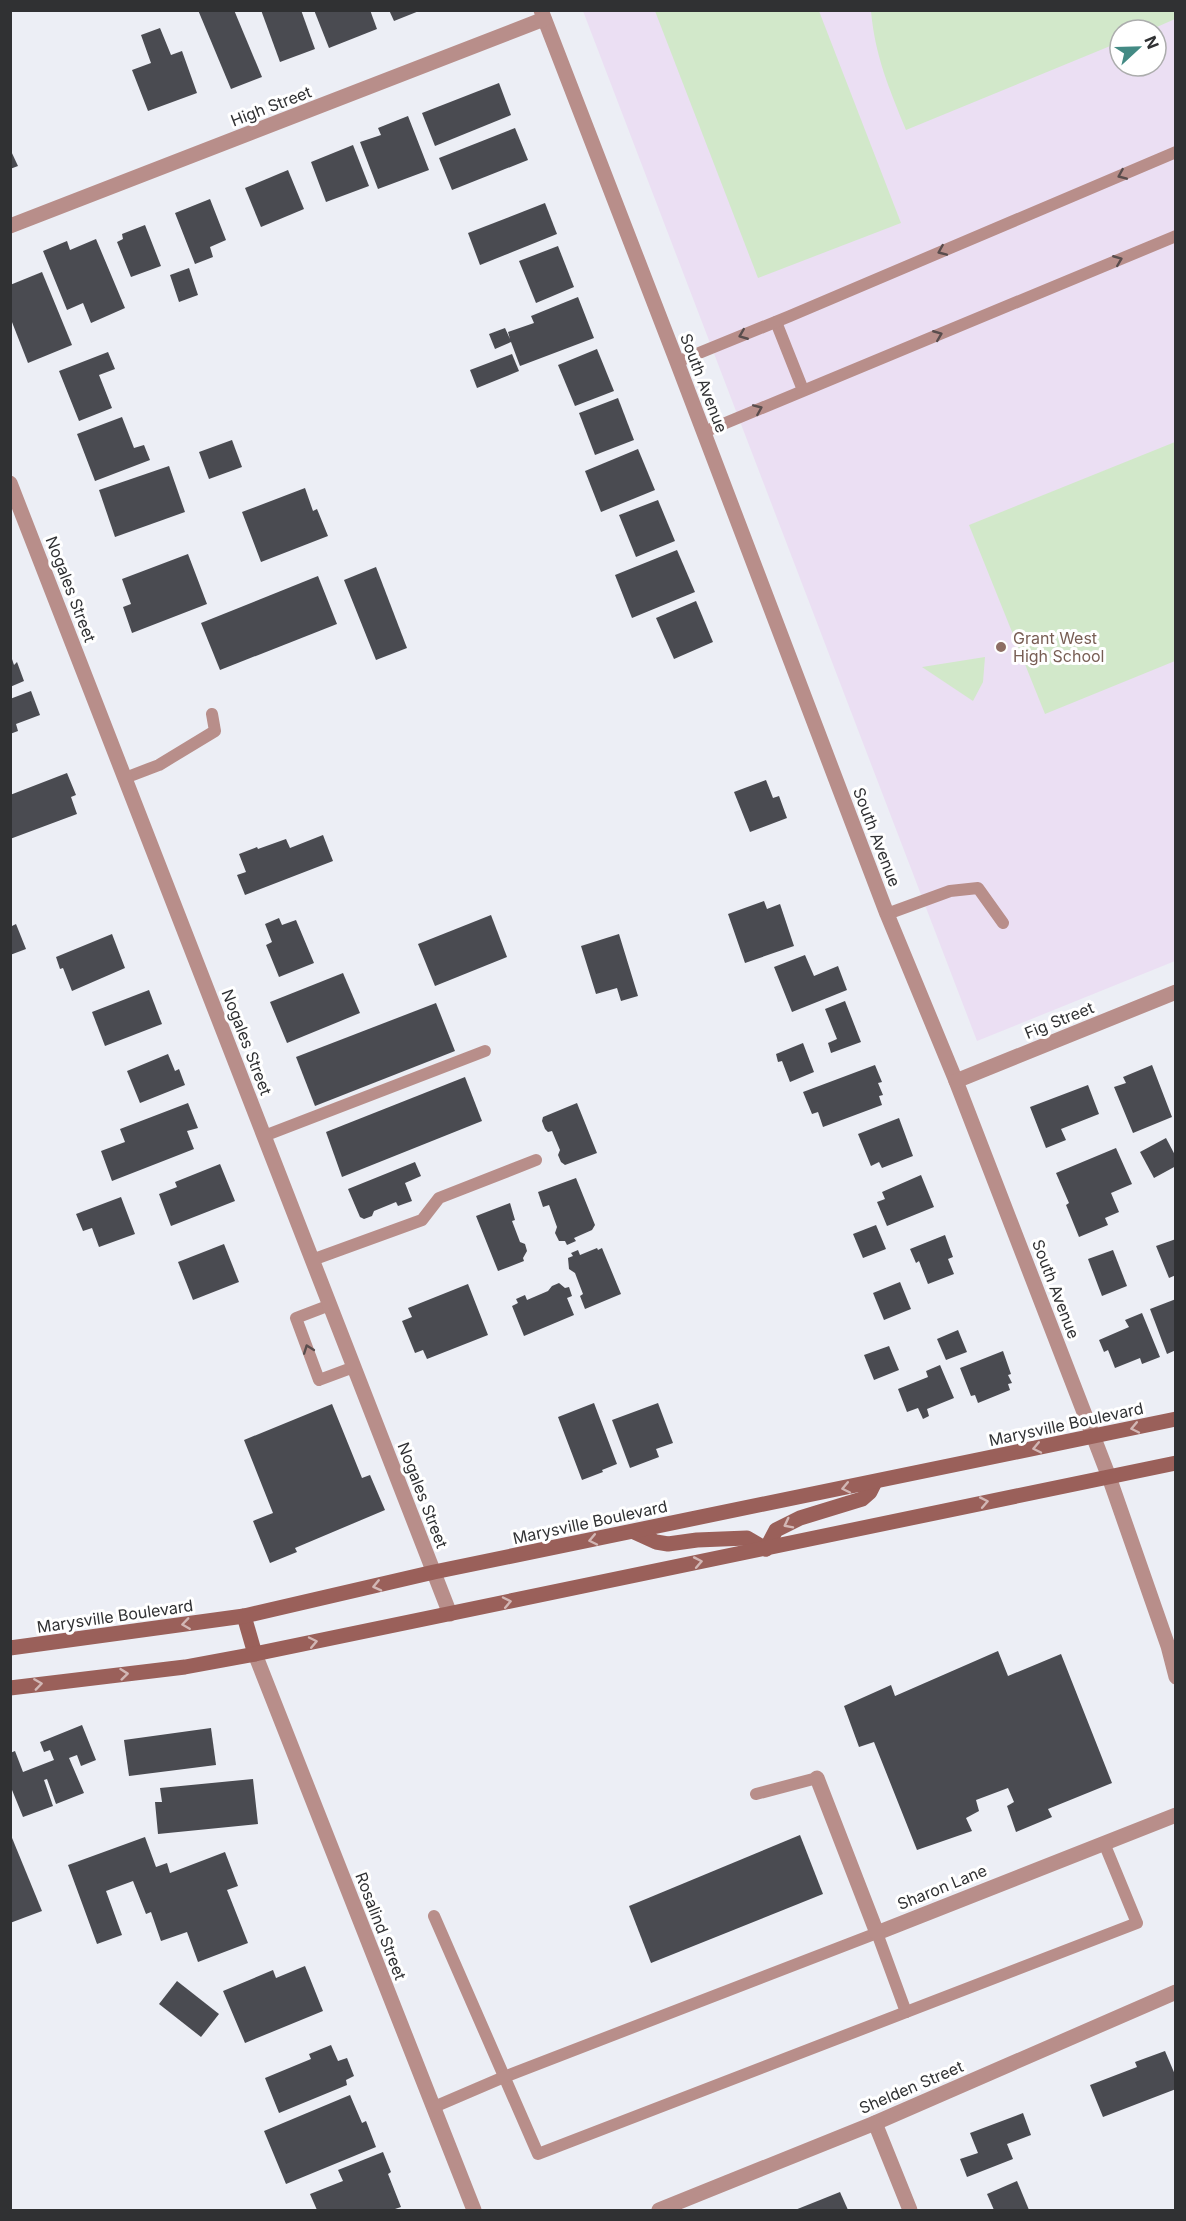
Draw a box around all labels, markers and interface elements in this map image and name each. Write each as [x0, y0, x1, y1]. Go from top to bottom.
north arrow [1108, 18, 1168, 78]
text: N [1140, 33, 1163, 52]
street label: High Street [228, 81, 314, 131]
one-way arrow [1117, 168, 1128, 180]
one-way arrow [938, 244, 949, 256]
one-way arrow [1112, 255, 1123, 267]
one-way arrow [738, 328, 749, 340]
one-way arrow [931, 330, 942, 342]
street label: South Avenue [676, 331, 732, 435]
one-way arrow [751, 404, 762, 416]
street label: Nogales Street [42, 533, 100, 645]
place label: Grant West High School [1013, 628, 1104, 666]
marker: Grant West High School [994, 640, 1008, 654]
street label: South Avenue [849, 785, 905, 889]
street label: Nogales Street [218, 986, 276, 1098]
street label: Fig Street [1022, 997, 1096, 1043]
street label: South Avenue [1028, 1237, 1084, 1341]
one-way arrow [302, 1344, 315, 1355]
street label: Marysville Boulevard [987, 1398, 1145, 1450]
one-way arrow [1130, 1420, 1140, 1433]
street label: Nogales Street [394, 1439, 452, 1551]
one-way arrow [1032, 1441, 1042, 1454]
one-way arrow [841, 1481, 851, 1494]
street label: Marysville Boulevard [511, 1496, 669, 1548]
one-way arrow [979, 1496, 989, 1509]
one-way arrow [784, 1517, 794, 1528]
one-way arrow [588, 1533, 598, 1546]
one-way arrow [693, 1556, 703, 1569]
one-way arrow [372, 1578, 382, 1591]
street label: Marysville Boulevard [36, 1595, 194, 1637]
one-way arrow [502, 1596, 512, 1609]
one-way arrow [181, 1618, 190, 1630]
one-way arrow [307, 1636, 317, 1649]
one-way arrow [119, 1668, 129, 1681]
one-way arrow [34, 1679, 43, 1691]
street label: Sharon Lane [894, 1860, 990, 1914]
street label: Rosalind Street [351, 1869, 411, 1983]
street label: Shelden Street [856, 2056, 966, 2118]

